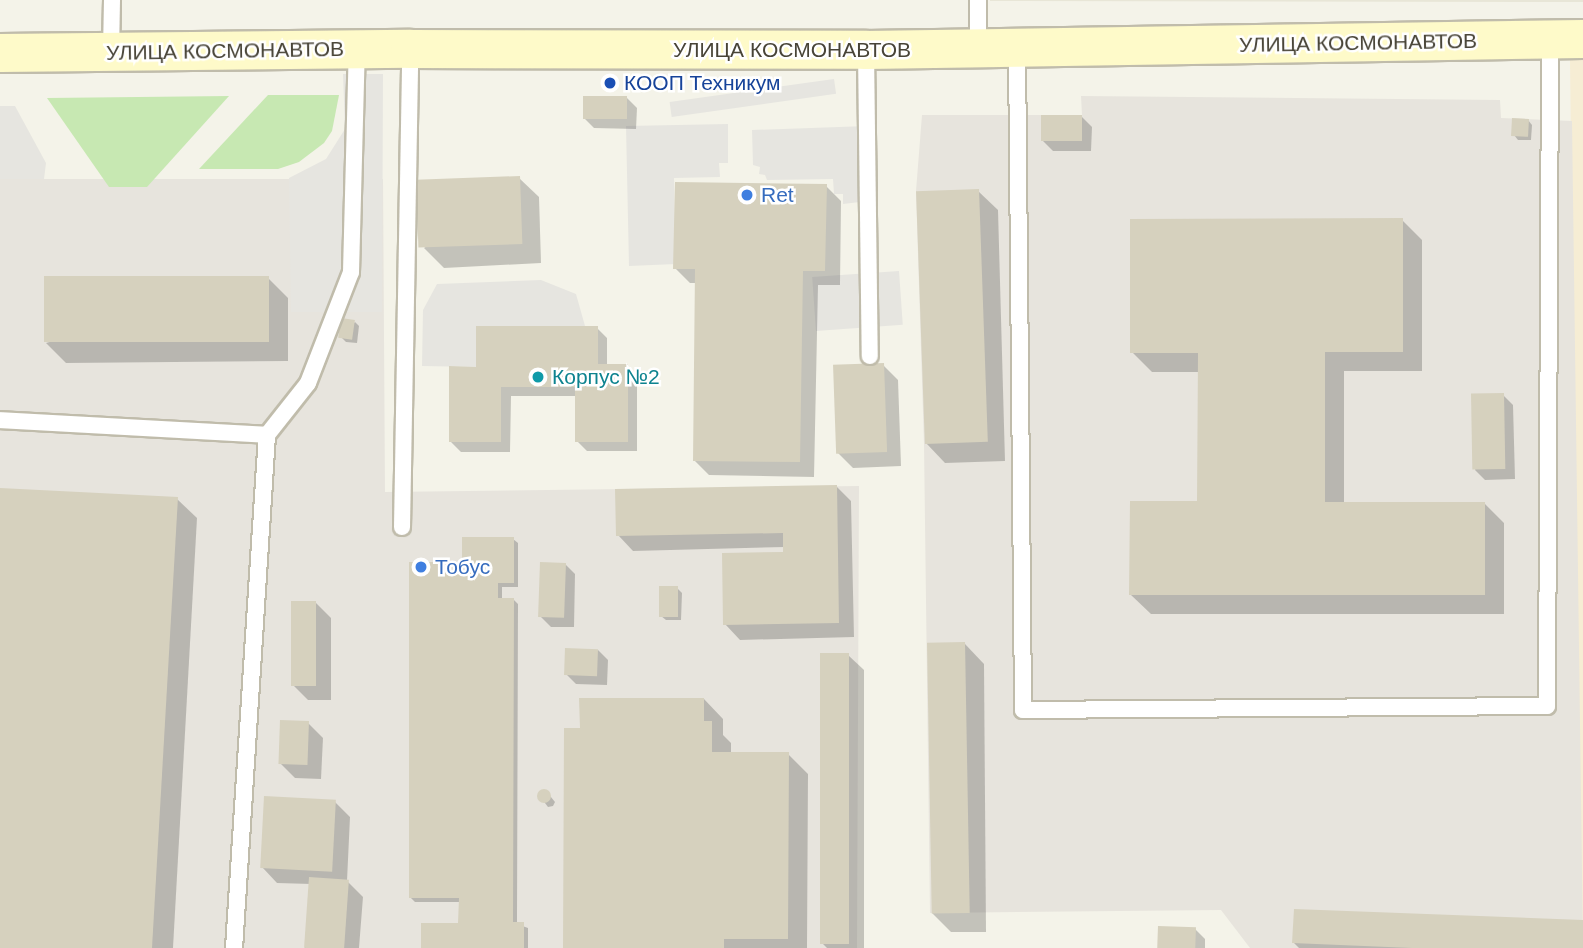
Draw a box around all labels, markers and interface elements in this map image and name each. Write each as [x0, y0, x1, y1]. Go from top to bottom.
street label: УЛИЦА КОСМОНАВТОВ [1239, 28, 1477, 58]
street label: УЛИЦА КОСМОНАВТОВ [106, 36, 344, 66]
street label: УЛИЦА КОСМОНАВТОВ [673, 37, 911, 63]
place label: КООП Техникум [624, 70, 780, 96]
marker: КООП Техникум [602, 75, 618, 91]
place label: Ret [761, 182, 794, 208]
marker: Ret [739, 187, 755, 203]
place label: Корпус №2 [552, 364, 660, 390]
marker: Корпус №2 [530, 369, 546, 385]
place label: Тобус [435, 554, 490, 580]
marker: Тобус [413, 559, 429, 575]

